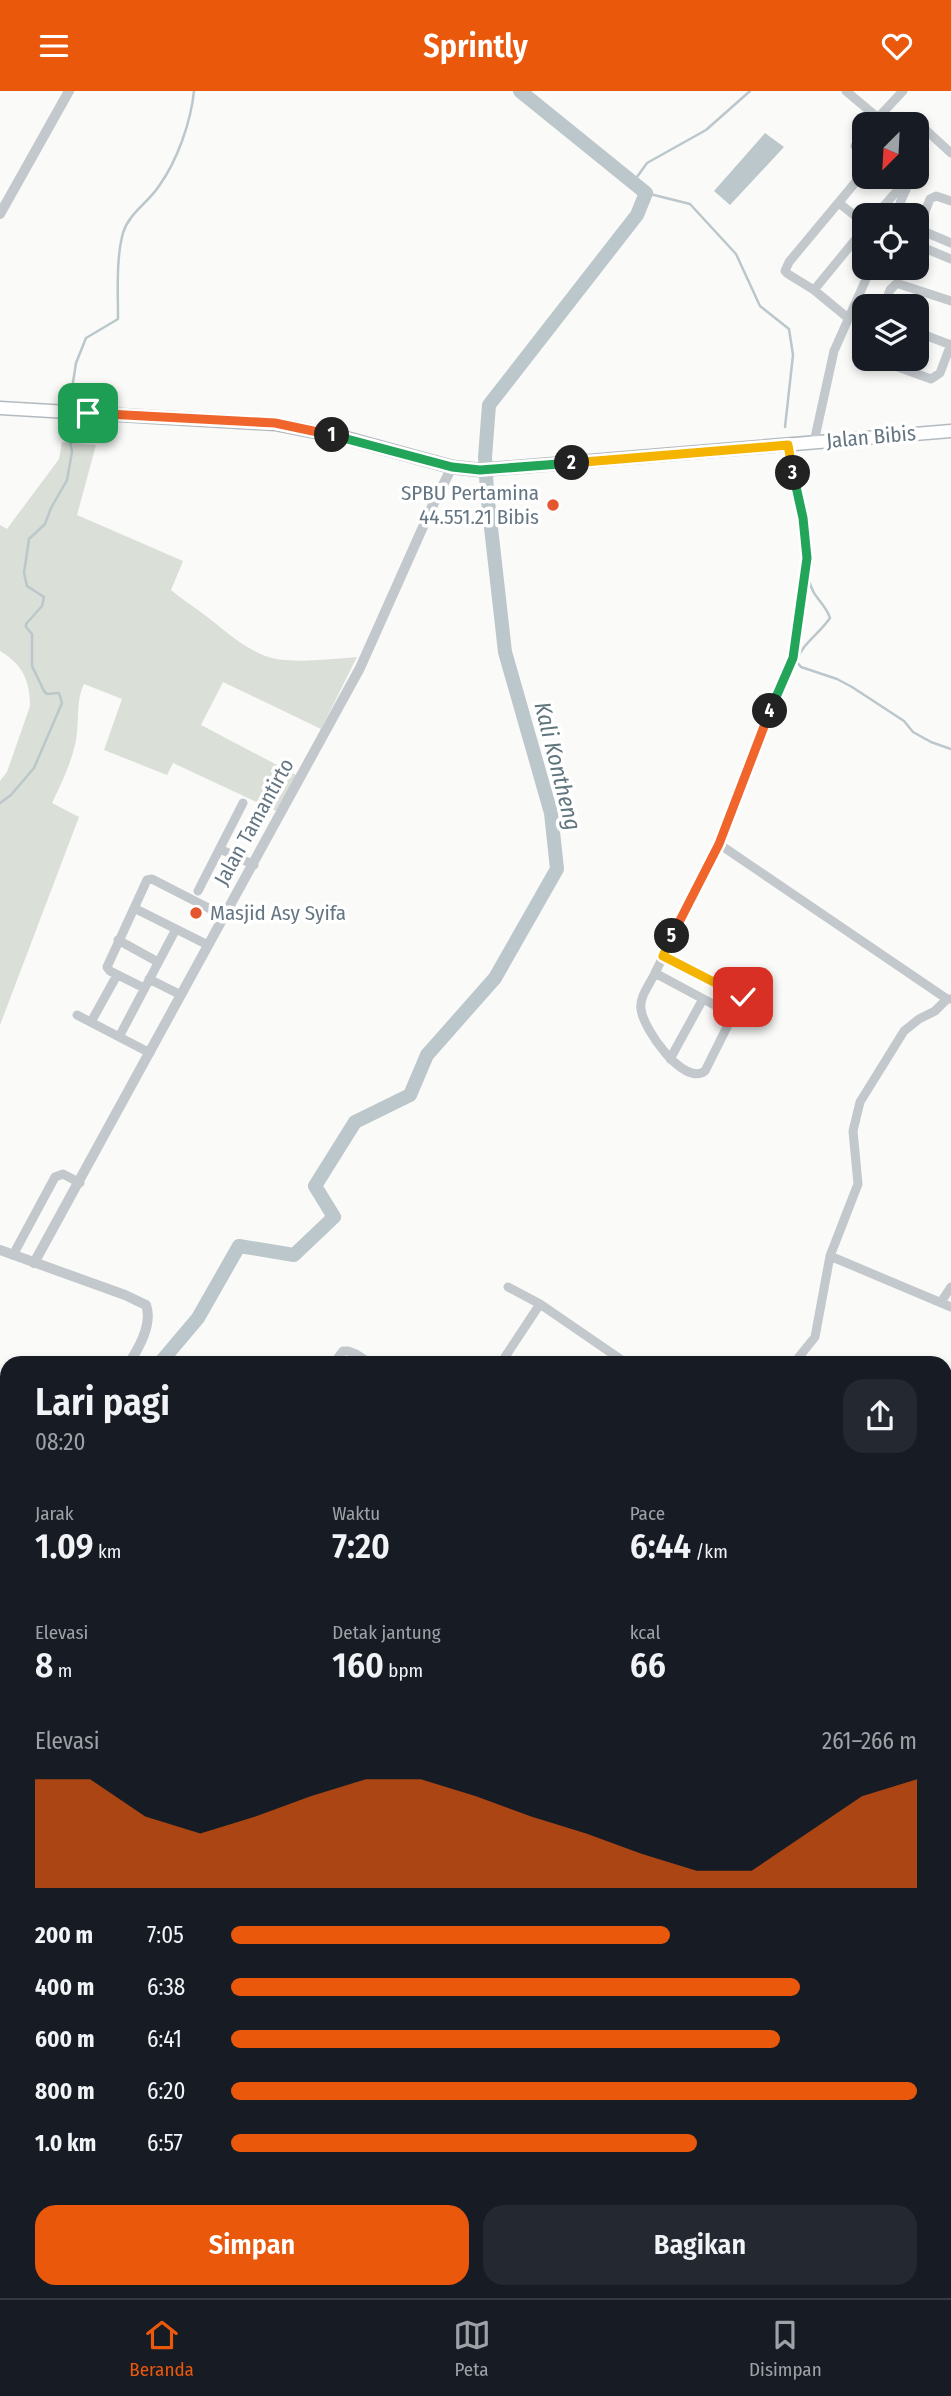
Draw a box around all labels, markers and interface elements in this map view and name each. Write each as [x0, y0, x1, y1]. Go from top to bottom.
icon: menu [35, 27, 73, 65]
text: Sprintly [423, 27, 528, 65]
icon: heart [878, 27, 916, 65]
north arrow [852, 112, 929, 189]
map controls [852, 112, 929, 371]
button: locate [852, 203, 929, 280]
button: layers [852, 294, 929, 371]
pin [58, 383, 118, 443]
icon: arrive [69, 394, 107, 432]
pin: 1 [314, 417, 350, 453]
street label: Jalan Bibis [825, 420, 917, 454]
text: 1 [327, 423, 336, 446]
pin: 2 [554, 445, 590, 481]
text: 2 [567, 451, 576, 474]
pin: 3 [776, 455, 810, 491]
text: 3 [788, 461, 797, 484]
place label: SPBU Pertamina 44.551.21 Bibis [401, 480, 539, 530]
marker: SPBU Pertamina 44.551.21 Bibis [545, 497, 561, 513]
pin: 4 [752, 693, 788, 729]
water label: Kali Kontheng [529, 699, 587, 833]
text: 4 [765, 699, 774, 722]
street label: Jalan Tamantirto [208, 754, 300, 890]
place label: Masjid Asy Syifa [210, 900, 346, 926]
marker: Masjid Asy Syifa [188, 905, 204, 921]
pin: 5 [654, 919, 690, 953]
text: 5 [667, 924, 676, 947]
pin [713, 967, 773, 1027]
icon: check [724, 978, 762, 1016]
text: Lari pagi [35, 1379, 170, 1425]
button: share [843, 1379, 917, 1453]
text: 08:20 [35, 1428, 86, 1456]
text: Jarak [35, 1502, 74, 1525]
text: Waktu [332, 1502, 380, 1525]
text: Pace [630, 1502, 665, 1525]
text: 1.09 [35, 1525, 93, 1567]
text: 7:20 [332, 1525, 390, 1567]
text: 6:44 [630, 1525, 691, 1567]
text: km [93, 1540, 121, 1563]
text: /km [691, 1540, 728, 1563]
text: Elevasi [35, 1621, 88, 1644]
text: Detak jantung [332, 1621, 441, 1644]
text: kcal [630, 1621, 660, 1644]
text: 8 [35, 1644, 53, 1686]
text: 160 [332, 1644, 384, 1686]
text: 66 [630, 1644, 666, 1686]
text: m [53, 1659, 72, 1682]
text: bpm [384, 1659, 423, 1682]
text: Elevasi [35, 1727, 100, 1755]
text: 261–266 m [822, 1727, 917, 1755]
text: 200 m [35, 1921, 93, 1949]
text: 7:05 [147, 1921, 184, 1949]
text: 400 m [35, 1973, 94, 2001]
text: 6:38 [147, 1973, 185, 2001]
text: 600 m [35, 2025, 94, 2053]
text: 6:41 [147, 2025, 182, 2053]
text: 800 m [35, 2077, 95, 2105]
text: 6:20 [147, 2077, 185, 2105]
text: 1.0 km [35, 2129, 96, 2157]
text: 6:57 [147, 2129, 183, 2157]
button: Simpan [35, 2205, 469, 2285]
button: Bagikan [483, 2205, 917, 2285]
tab: Beranda [129, 2316, 194, 2381]
tab: Peta [453, 2316, 491, 2381]
tab: Disimpan [749, 2316, 822, 2381]

